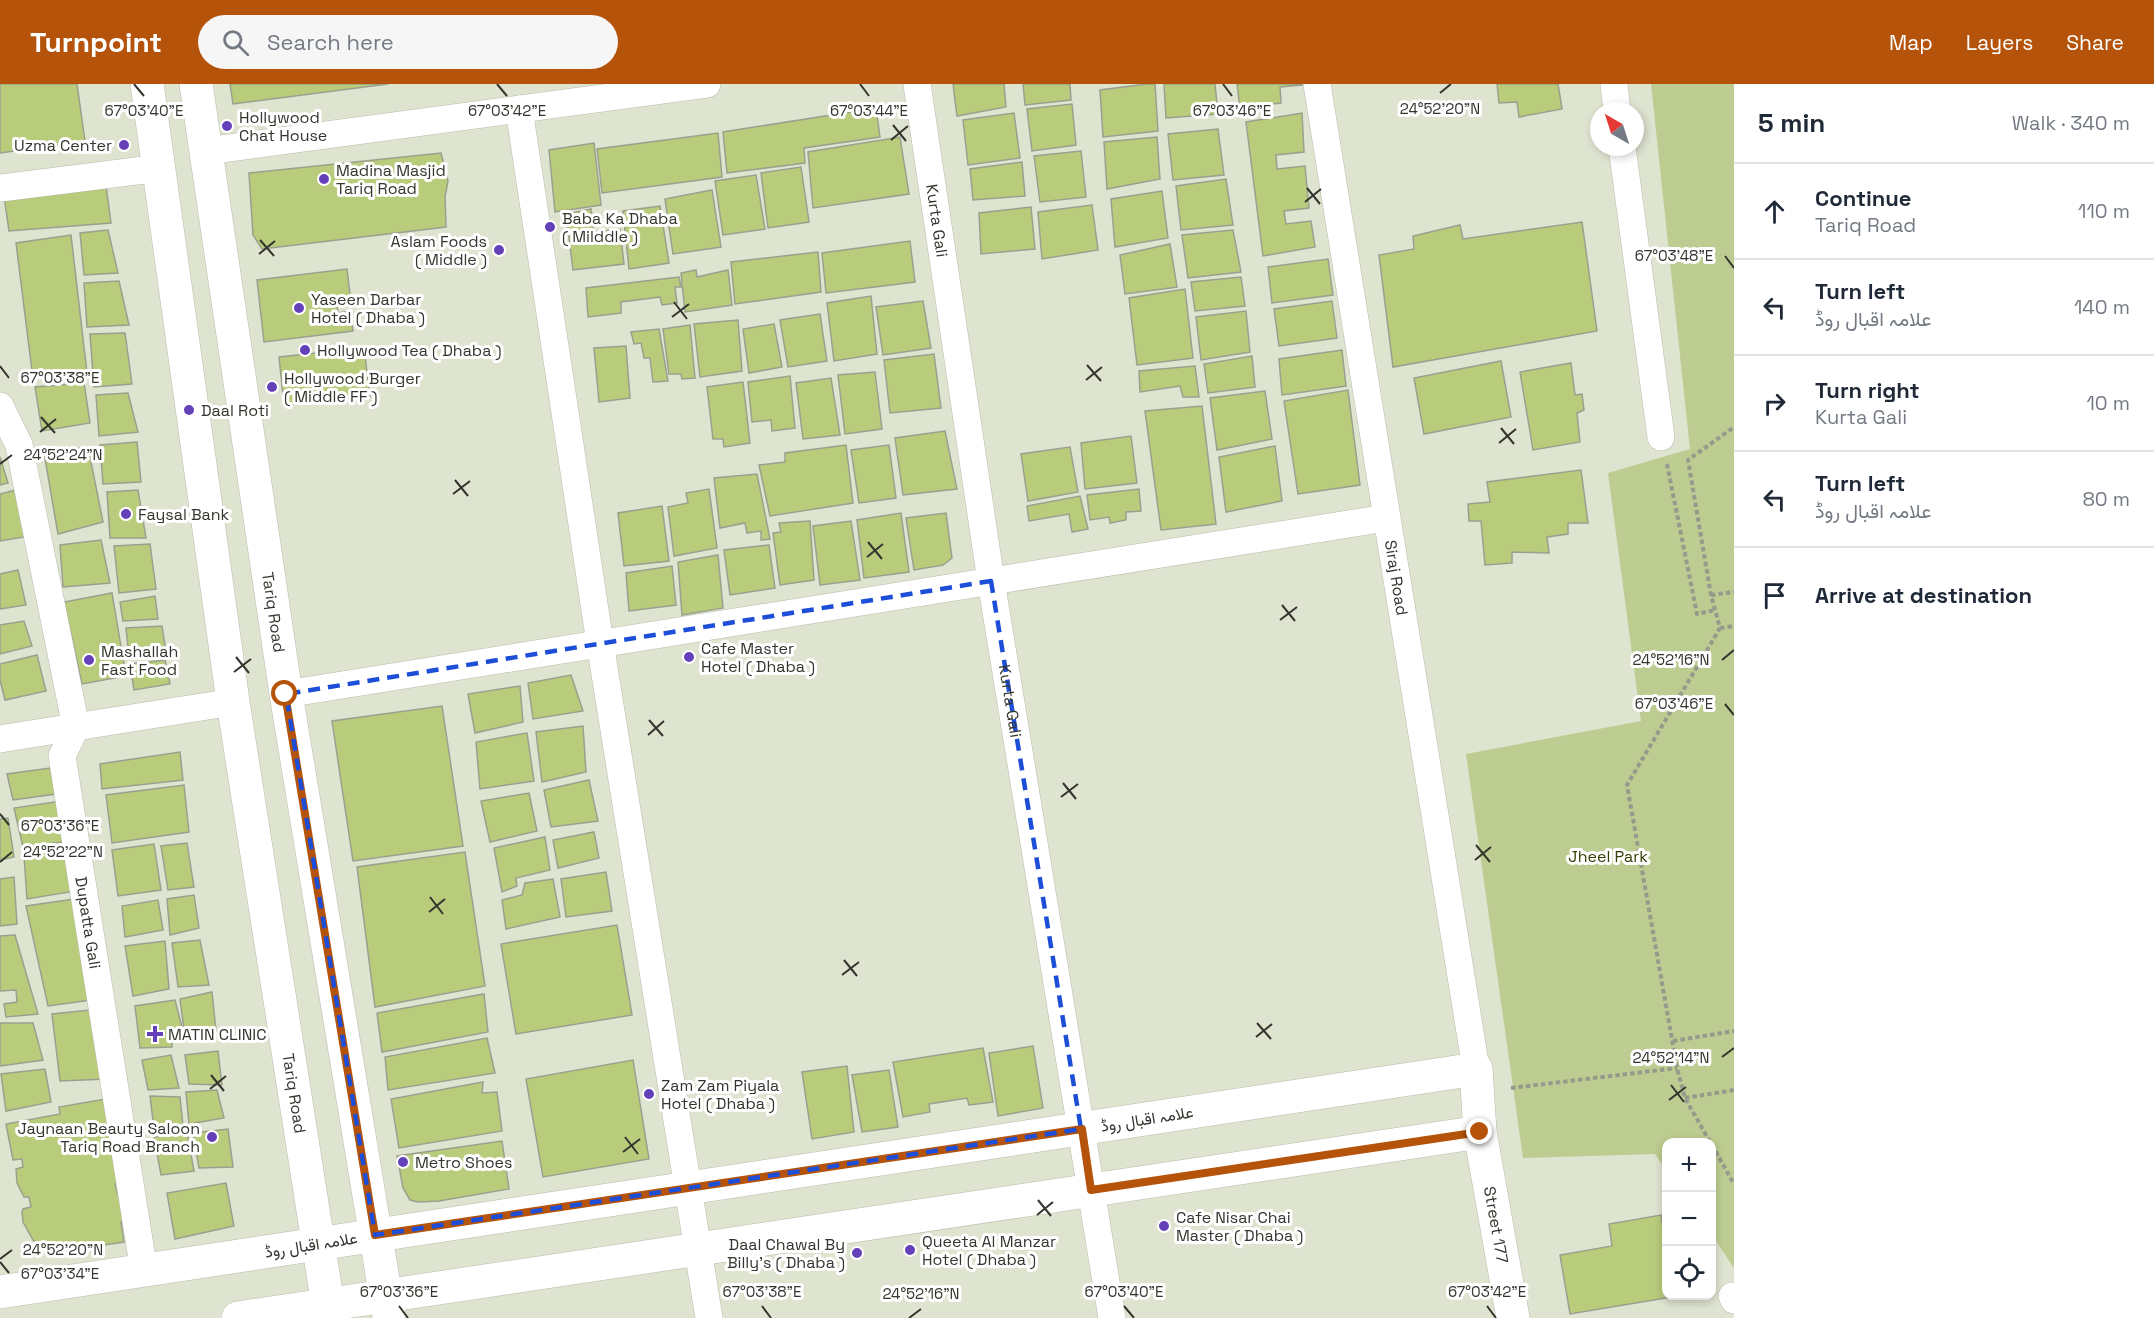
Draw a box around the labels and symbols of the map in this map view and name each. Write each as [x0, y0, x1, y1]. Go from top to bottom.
text: 24°52'20"N [1400, 99, 1480, 118]
text: 67°03'40"E [105, 101, 183, 120]
text: 67°03'42"E [468, 101, 546, 120]
text: 67°03'44"E [830, 101, 908, 120]
text: 67°03'46"E [1193, 101, 1271, 120]
north arrow [1590, 102, 1644, 156]
place label: Hollywood Chat House [239, 107, 327, 146]
marker: Hollywood Chat House [220, 119, 234, 133]
place label: Uzma Center [14, 135, 112, 156]
marker: Uzma Center [117, 138, 131, 152]
place label: Madina Masjid Tariq Road [336, 160, 446, 199]
marker: Madina Masjid Tariq Road [317, 172, 331, 186]
street label: Kurta Gali [922, 182, 953, 258]
place label: Baba Ka Dhaba ( Milddle ) [562, 208, 678, 247]
marker: Baba Ka Dhaba ( Milddle ) [543, 220, 557, 234]
place label: Aslam Foods ( Middle ) [390, 231, 487, 270]
marker: Aslam Foods ( Middle ) [492, 243, 506, 257]
text: 67°03'48"E [1635, 246, 1713, 265]
place label: Yaseen Darbar Hotel ( Dhaba ) [311, 289, 425, 328]
marker: Yaseen Darbar Hotel ( Dhaba ) [292, 301, 306, 315]
place label: Hollywood Tea ( Dhaba ) [317, 340, 501, 361]
marker: Hollywood Tea ( Dhaba ) [298, 343, 312, 357]
text: 67°03'38"E [21, 368, 99, 387]
place label: Hollywood Burger ( Middle FF ) [284, 368, 421, 407]
marker: Hollywood Burger ( Middle FF ) [265, 380, 279, 394]
place label: Daal Roti [201, 400, 269, 421]
marker: Daal Roti [182, 403, 196, 417]
text: 24°52'24"N [23, 445, 103, 464]
place label: Faysal Bank [138, 504, 229, 525]
marker: Faysal Bank [119, 507, 133, 521]
street label: Siraj Road [1380, 538, 1413, 617]
street label: Tariq Road [258, 571, 290, 654]
place label: Cafe Master Hotel ( Dhaba ) [701, 638, 815, 677]
place label: Mashallah Fast Food [101, 641, 178, 680]
marker: Cafe Master Hotel ( Dhaba ) [682, 650, 696, 664]
text: 24°52'16"N [1632, 650, 1710, 669]
marker: Mashallah Fast Food [82, 653, 96, 667]
street label: Kurta Gali [994, 663, 1027, 739]
route start [271, 680, 297, 706]
text: 67°03'46"E [1635, 694, 1713, 713]
text: 67°03'36"E [21, 816, 99, 835]
text: 24°52'22"N [23, 842, 103, 861]
park label: Jheel Park [1568, 846, 1648, 867]
street label: Dupatta Gali [71, 875, 106, 970]
place label: MATIN CLINIC [168, 1024, 266, 1045]
marker: MATIN CLINIC [146, 1025, 164, 1043]
text: 24°52'14"N [1633, 1048, 1709, 1067]
street label: Tariq Road [278, 1052, 311, 1135]
place label: Zam Zam Piyala Hotel ( Dhaba ) [661, 1075, 779, 1114]
marker: Zam Zam Piyala Hotel ( Dhaba ) [642, 1087, 656, 1101]
street label: علامہ اقبال روڈ [1099, 1101, 1195, 1137]
place label: Jaynaan Beauty Saloon Tariq Road Branch [17, 1118, 200, 1157]
route end [1466, 1118, 1492, 1144]
marker: Jaynaan Beauty Saloon Tariq Road Branch [205, 1130, 219, 1144]
place label: Metro Shoes [415, 1152, 513, 1173]
marker: Metro Shoes [396, 1155, 410, 1169]
street label: Street 177 [1479, 1185, 1514, 1265]
place label: Cafe Nisar Chai Master ( Dhaba ) [1176, 1207, 1303, 1246]
marker: Cafe Nisar Chai Master ( Dhaba ) [1157, 1219, 1171, 1233]
street label: علامہ اقبال روڈ [263, 1227, 359, 1263]
place label: Queeta Al Manzar Hotel ( Dhaba ) [922, 1231, 1056, 1270]
place label: Daal Chawal By Billy's ( Dhaba ) [727, 1234, 845, 1273]
text: 24°52'20"N [23, 1240, 103, 1259]
marker: Queeta Al Manzar Hotel ( Dhaba ) [903, 1243, 917, 1257]
marker: Daal Chawal By Billy's ( Dhaba ) [850, 1246, 864, 1260]
text: 67°03'34"E [21, 1264, 99, 1283]
text: 67°03'36"E [360, 1282, 438, 1301]
text: 67°03'38"E [723, 1282, 801, 1301]
text: 67°03'40"E [1085, 1282, 1163, 1301]
text: 67°03'42"E [1448, 1282, 1526, 1301]
text: 24°52'16"N [882, 1284, 960, 1303]

